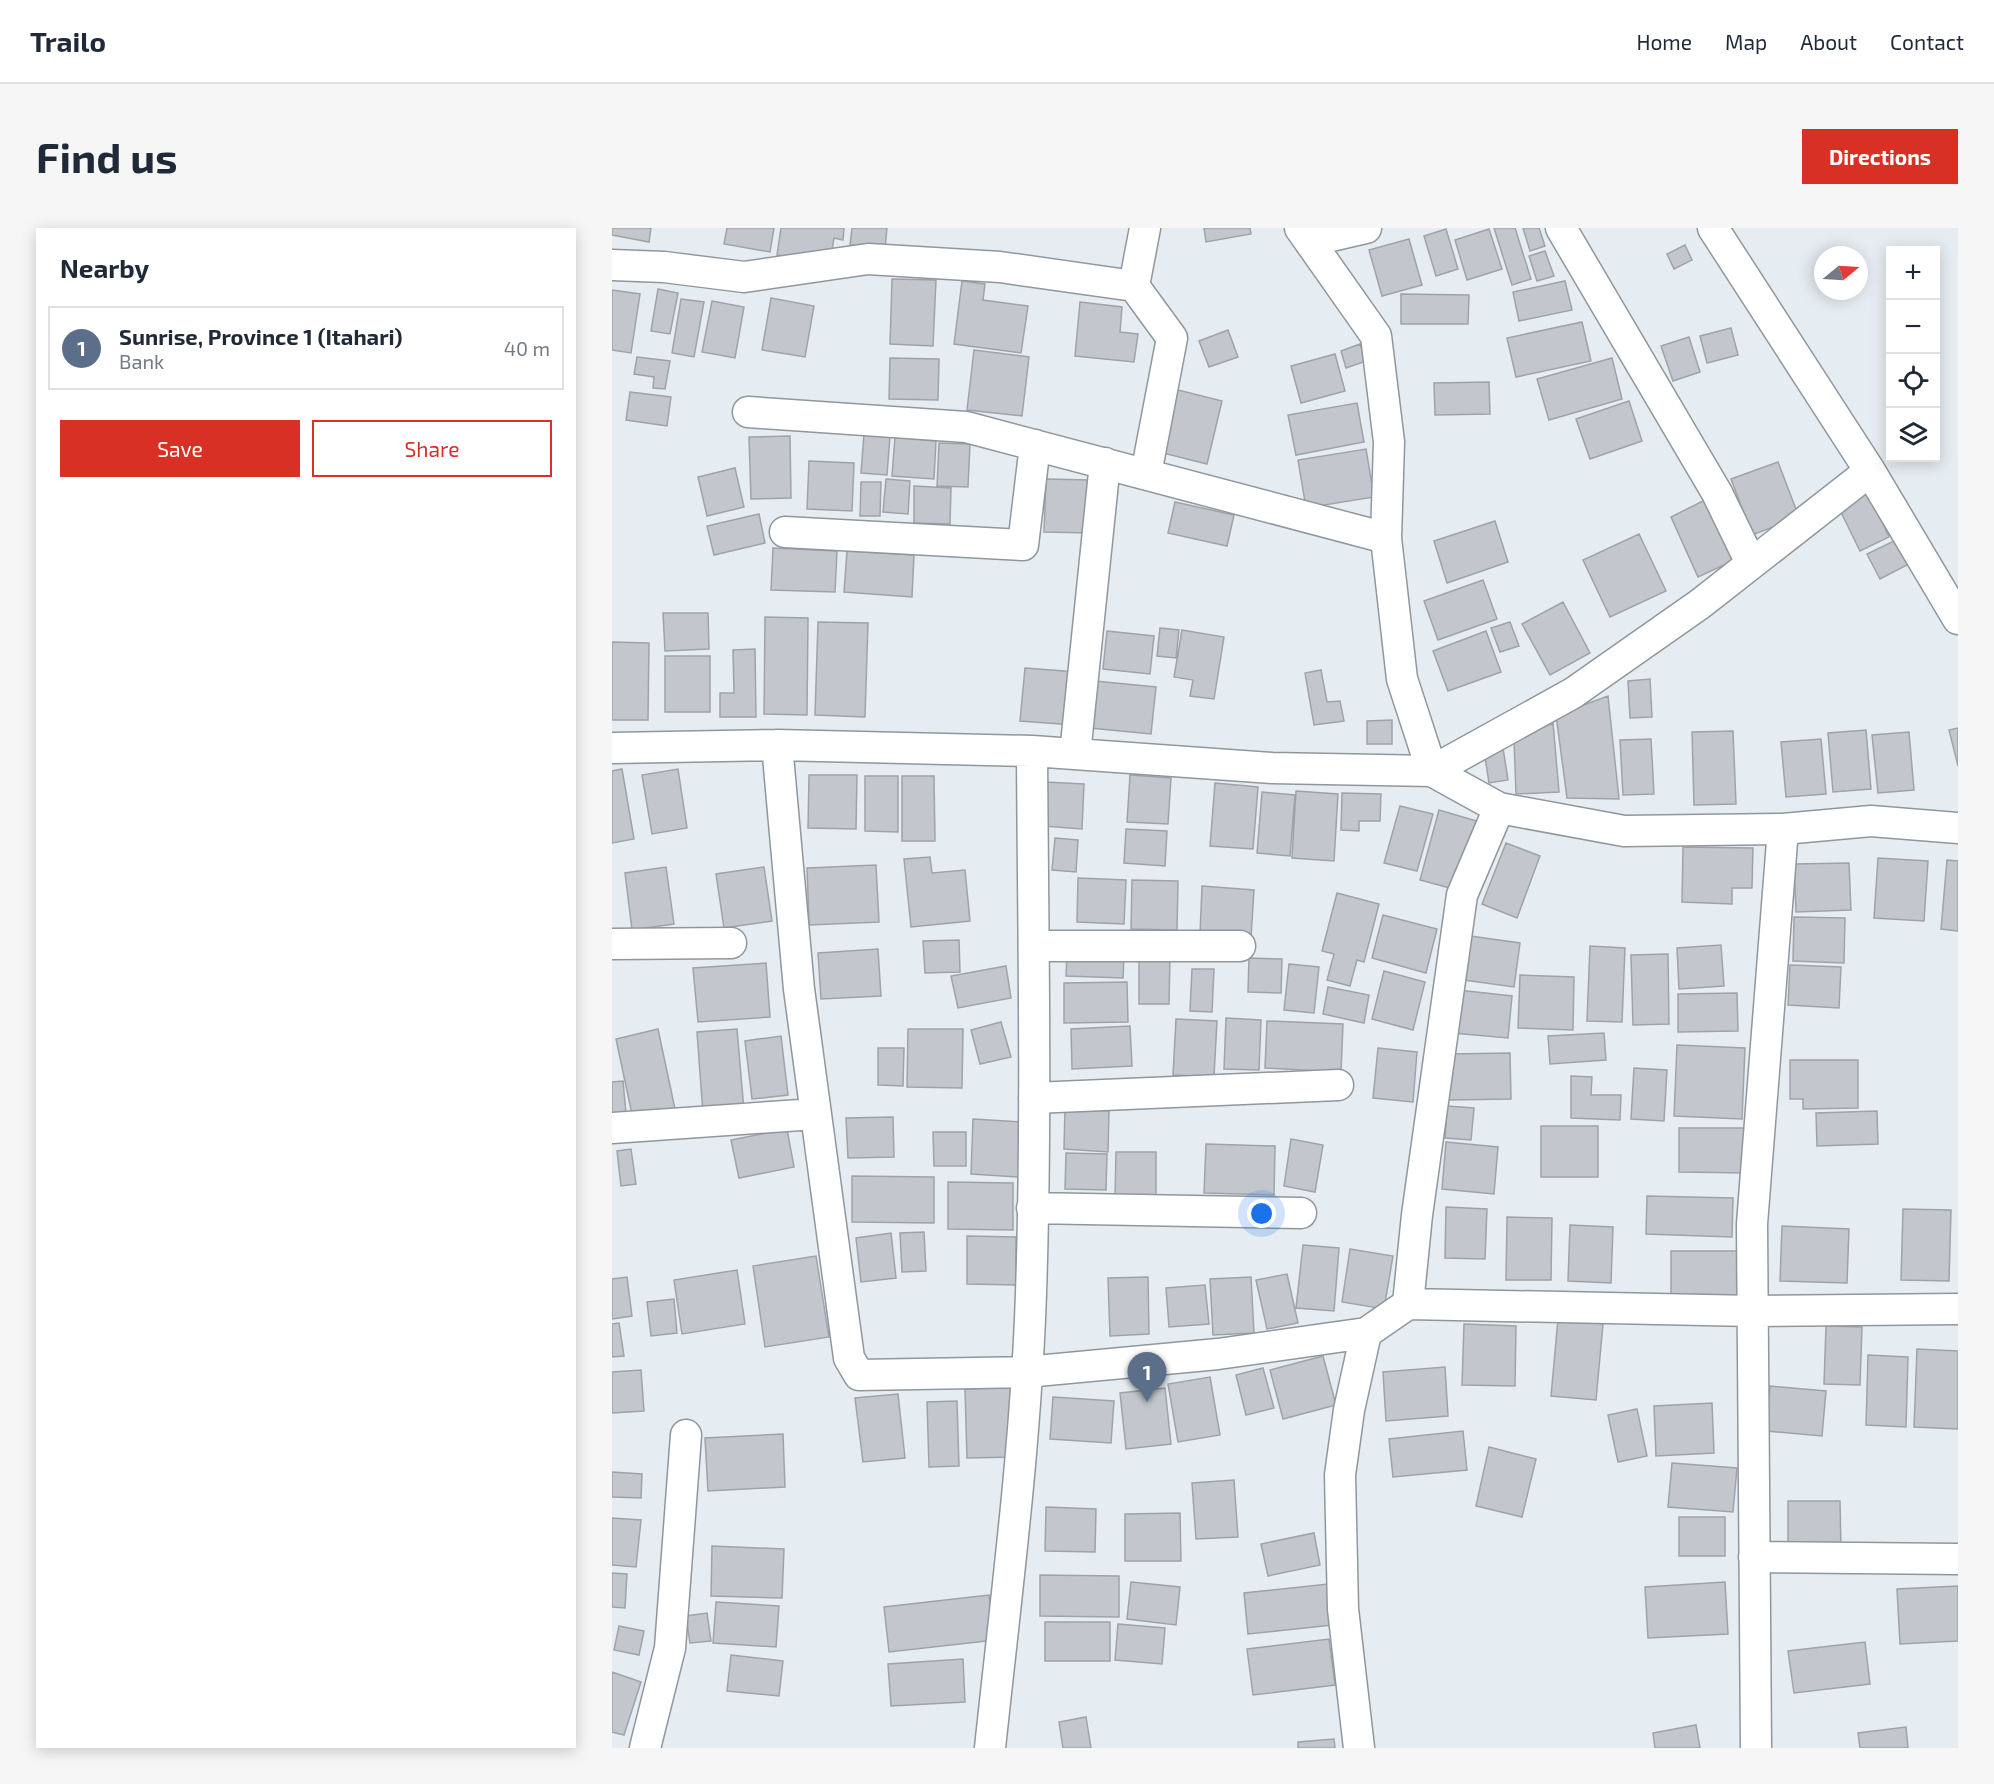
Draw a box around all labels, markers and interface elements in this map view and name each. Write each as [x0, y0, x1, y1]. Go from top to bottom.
text: Trailo [30, 24, 106, 58]
text: Home [1636, 29, 1692, 54]
text: Map [1725, 29, 1767, 54]
text: About [1800, 29, 1857, 54]
text: Contact [1890, 29, 1964, 54]
button: Directions [1802, 129, 1958, 184]
text: Find us [36, 131, 178, 181]
north arrow [1814, 246, 1868, 300]
map controls [1886, 246, 1940, 462]
button: + [1886, 246, 1940, 300]
text: Nearby [60, 252, 149, 283]
button: − [1886, 300, 1940, 354]
text: Sunrise, Province 1 (Itahari) [119, 323, 402, 349]
text: 1 [77, 336, 86, 360]
text: 40 m [504, 336, 550, 360]
text: Bank [119, 349, 164, 373]
button: locate [1886, 354, 1940, 408]
button: layers [1886, 408, 1940, 462]
button: Save [60, 420, 300, 477]
button: Share [312, 420, 552, 477]
your location [1247, 1199, 1276, 1228]
pin: 1 [1128, 1352, 1166, 1402]

